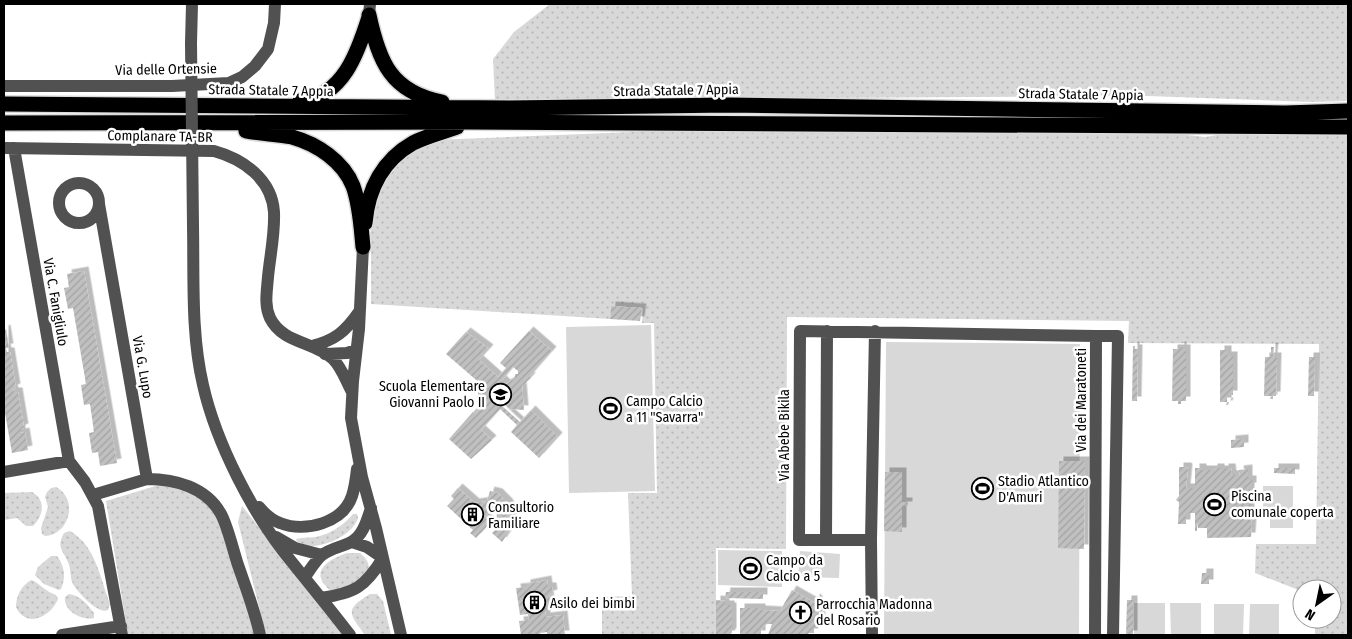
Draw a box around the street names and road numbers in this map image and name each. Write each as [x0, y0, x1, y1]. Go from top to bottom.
street label: Via delle Ortensie [115, 60, 217, 79]
street label: Strada Statale 7 Appia [208, 81, 334, 100]
street label: Strada Statale 7 Appia [613, 81, 739, 100]
street label: Strada Statale 7 Appia [1018, 85, 1144, 104]
street label: Complanare TA-BR [107, 127, 213, 146]
street label: Via C. Fanigliulo [39, 257, 72, 348]
street label: Via G. Lupo [129, 334, 156, 400]
street label: Via dei Maratoneti [1073, 348, 1090, 452]
street label: Via Abebe Bikila [776, 389, 793, 481]

